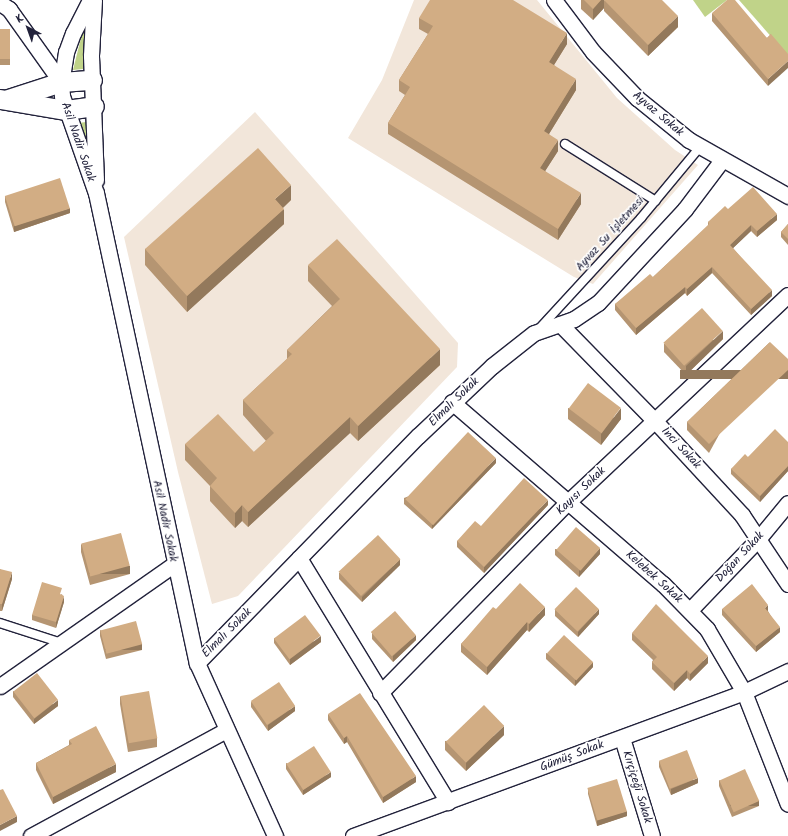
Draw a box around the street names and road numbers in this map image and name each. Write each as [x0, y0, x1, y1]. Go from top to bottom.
street label: Ayvaz Sokak [629, 88, 687, 140]
street label: Asil Nadir Sokak [58, 100, 98, 184]
street label: Ayvaz Su İşletmesi [573, 194, 647, 274]
street label: Elmalı Sokak [426, 374, 482, 430]
street label: İnci Sokak [658, 424, 704, 472]
street label: Kayısı Sokak [553, 464, 609, 518]
street label: Asil Nadir Sokak [149, 479, 181, 563]
street label: Doğan Sokak [713, 529, 767, 585]
street label: Kelebek Sokak [623, 548, 685, 606]
street label: Elmalı Sokak [199, 605, 255, 661]
street label: Gümüş Sokak [538, 737, 606, 775]
street label: Kırçiçeği Sokak [619, 749, 655, 825]

